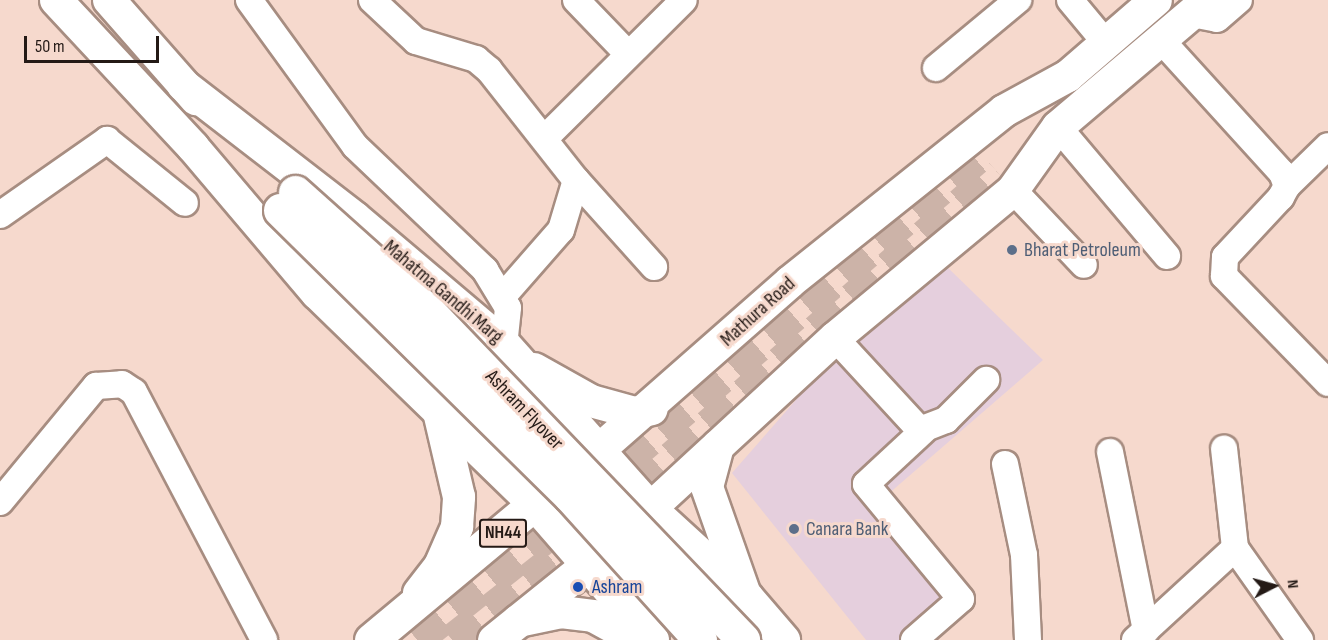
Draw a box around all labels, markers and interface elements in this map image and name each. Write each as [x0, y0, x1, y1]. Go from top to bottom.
scale bar [27, 24, 162, 62]
text: 50 m [35, 36, 65, 57]
street label: Mahatma Gandhi Marg [378, 235, 508, 349]
place label: Bharat Petroleum [1024, 238, 1141, 262]
marker: Bharat Petroleum [1005, 243, 1019, 257]
street label: Mathura Road [716, 272, 800, 352]
street label: Ashram Flyover [480, 365, 568, 455]
place label: Canara Bank [806, 517, 888, 541]
road number: NH44 [478, 518, 528, 548]
marker: Canara Bank [787, 522, 801, 536]
north arrow [1244, 556, 1304, 616]
place label: Ashram [592, 575, 642, 599]
marker: Ashram [569, 578, 587, 596]
text: N [1283, 579, 1302, 589]

